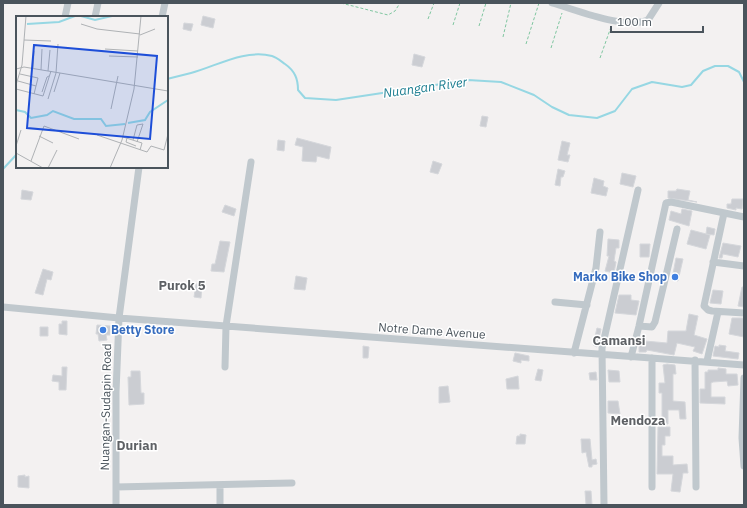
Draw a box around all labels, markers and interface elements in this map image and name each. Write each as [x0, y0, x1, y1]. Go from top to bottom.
scale bar [611, 8, 703, 34]
text: 100 m [617, 14, 652, 29]
inset map [16, 16, 168, 168]
water label: Nuangan River [382, 73, 470, 102]
place label: Marko Bike Shop [573, 269, 667, 284]
marker: Marko Bike Shop [670, 272, 680, 282]
district label: Purok 5 [158, 277, 206, 294]
street label: Notre Dame Avenue [378, 319, 487, 342]
place label: Betty Store [111, 322, 175, 337]
marker: Betty Store [98, 325, 108, 335]
district label: Camansi [593, 332, 645, 349]
street label: Nuangan-Sudapin Road [97, 343, 114, 471]
district label: Mendoza [611, 412, 665, 429]
district label: Durian [117, 437, 157, 454]

